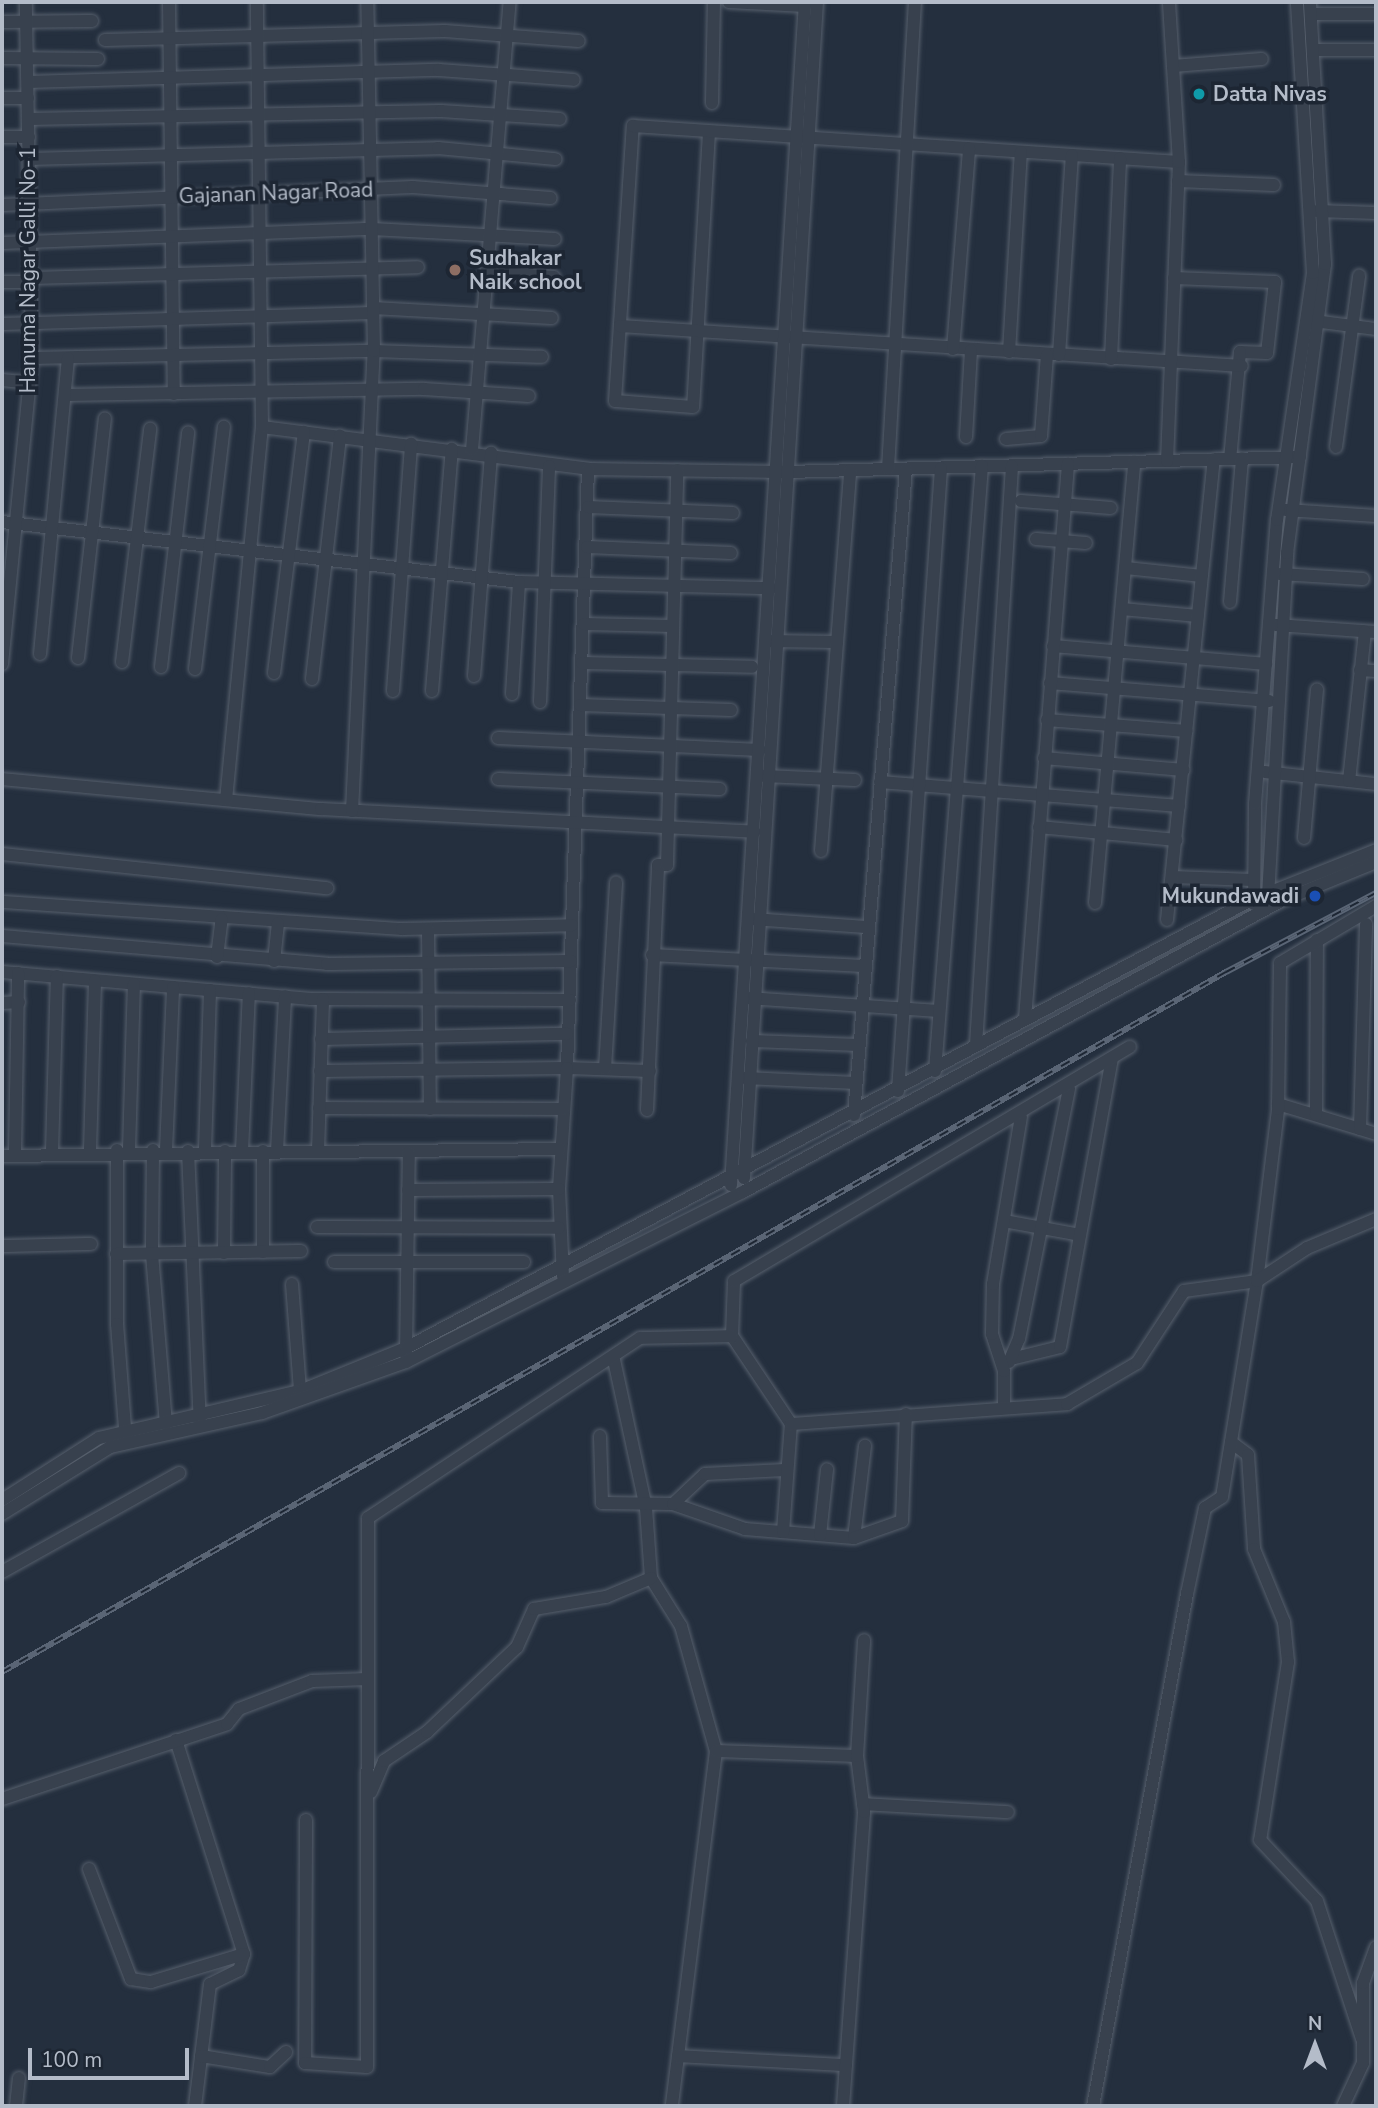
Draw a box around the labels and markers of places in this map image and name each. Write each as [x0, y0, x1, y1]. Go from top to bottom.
place label: Datta Nivas [1213, 81, 1327, 107]
marker: Datta Nivas [1191, 86, 1207, 102]
place label: Sudhakar Naik school [469, 245, 582, 295]
marker: Sudhakar Naik school [447, 262, 463, 278]
place label: Mukundawadi [1162, 883, 1299, 909]
marker: Mukundawadi [1305, 886, 1325, 906]

